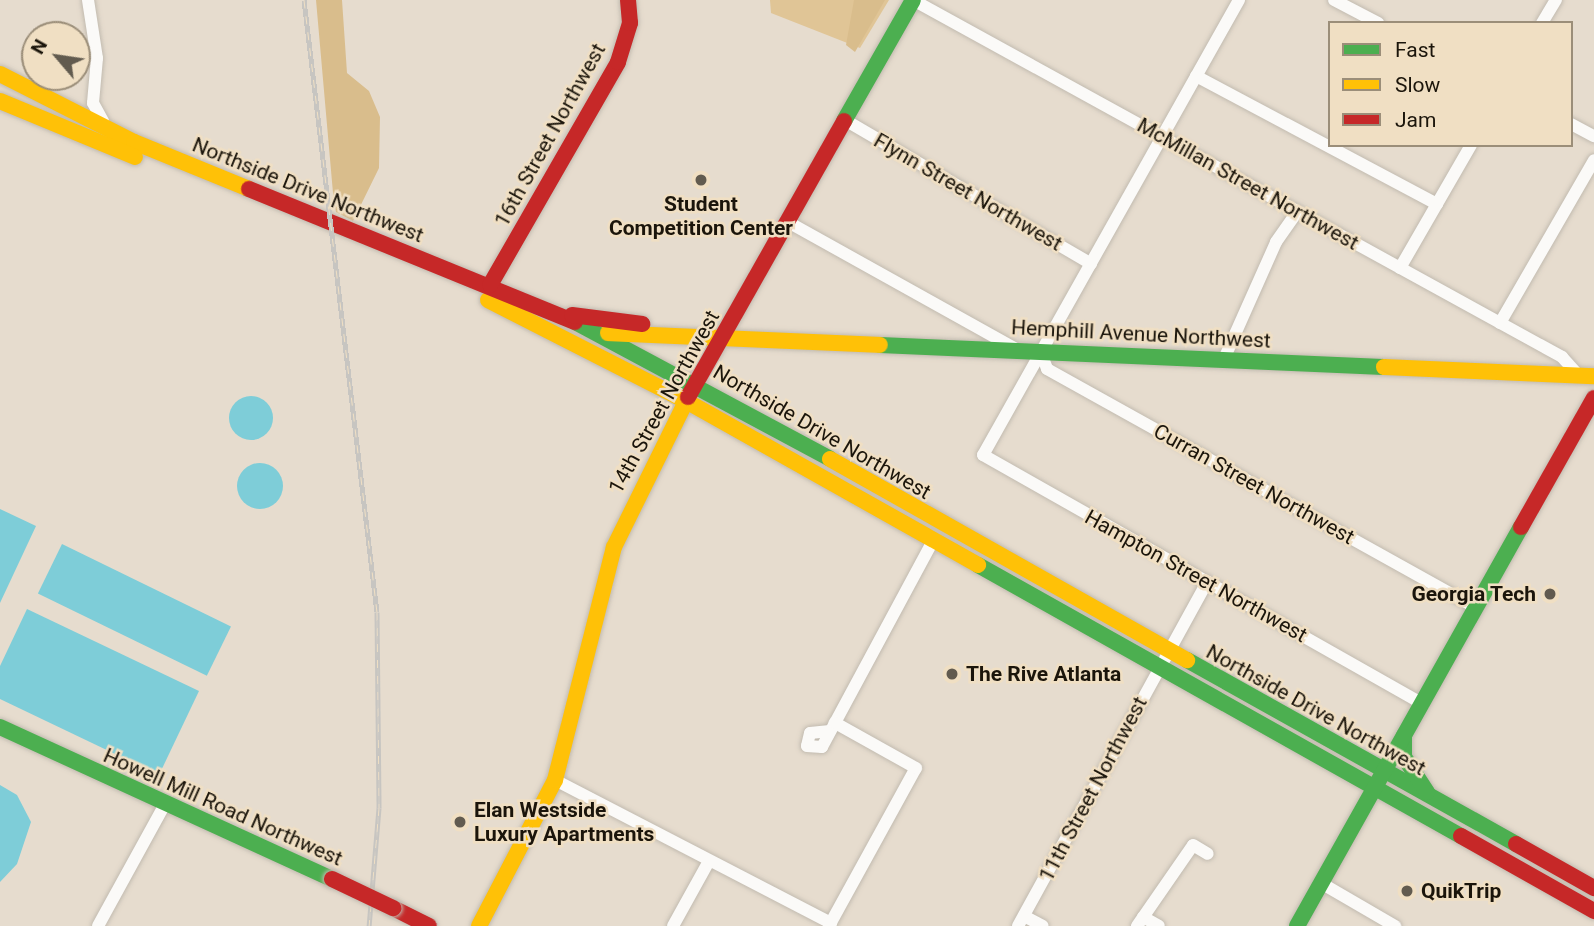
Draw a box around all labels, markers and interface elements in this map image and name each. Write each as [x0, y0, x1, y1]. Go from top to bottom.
north arrow [21, 21, 91, 91]
legend [1328, 21, 1573, 147]
text: N [26, 35, 52, 58]
text: Fast [1395, 38, 1435, 62]
street label: 16th Street Northwest [489, 39, 611, 231]
text: Slow [1395, 73, 1440, 97]
text: Jam [1395, 108, 1436, 132]
street label: McMillan Street Northwest [1133, 113, 1363, 255]
street label: Flynn Street Northwest [869, 128, 1067, 256]
street label: Northside Drive Northwest [189, 132, 427, 248]
marker: Student Competition Center [693, 172, 709, 188]
place label: Student Competition Center [609, 191, 793, 241]
street label: 14th Street Northwest [603, 306, 725, 498]
street label: Hemphill Avenue Northwest [1011, 315, 1271, 353]
street label: Northside Drive Northwest [709, 359, 935, 505]
street label: Curran Street Northwest [1149, 418, 1359, 550]
street label: Hampton Street Northwest [1080, 504, 1312, 648]
place label: Georgia Tech [1411, 581, 1536, 607]
marker: Georgia Tech [1542, 586, 1558, 602]
street label: Northside Drive Northwest [1202, 639, 1430, 781]
place label: The Rive Atlanta [966, 661, 1121, 687]
marker: The Rive Atlanta [944, 666, 960, 682]
street label: 11th Street Northwest [1034, 692, 1152, 886]
street label: Howell Mill Road Northwest [99, 743, 347, 871]
place label: Elan Westside Luxury Apartments [474, 797, 654, 847]
marker: Elan Westside Luxury Apartments [452, 814, 468, 830]
place label: QuikTrip [1421, 878, 1501, 904]
marker: QuikTrip [1399, 883, 1415, 899]

